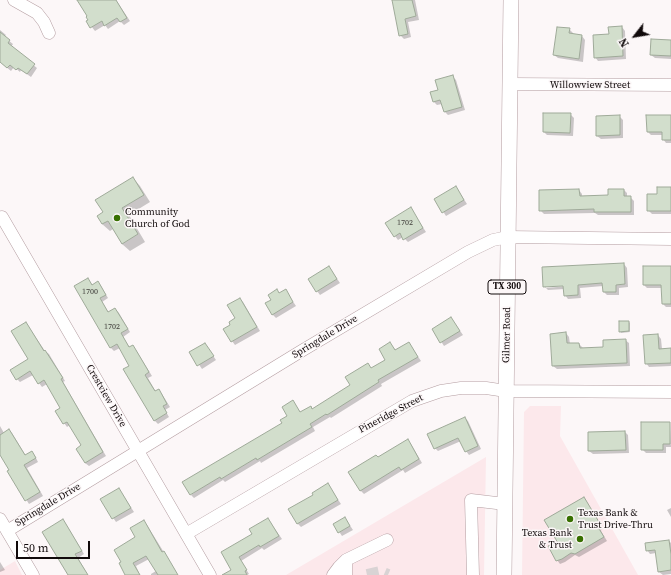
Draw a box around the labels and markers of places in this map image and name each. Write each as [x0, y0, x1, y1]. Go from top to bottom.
place label: Community Church of God [125, 206, 190, 230]
marker: Community Church of God [112, 213, 122, 223]
place label: Texas Bank & Trust Drive-Thru [578, 507, 653, 530]
marker: Texas Bank & Trust Drive-Thru [565, 514, 575, 524]
place label: Texas Bank & Trust [522, 527, 572, 550]
marker: Texas Bank & Trust [575, 534, 585, 544]

